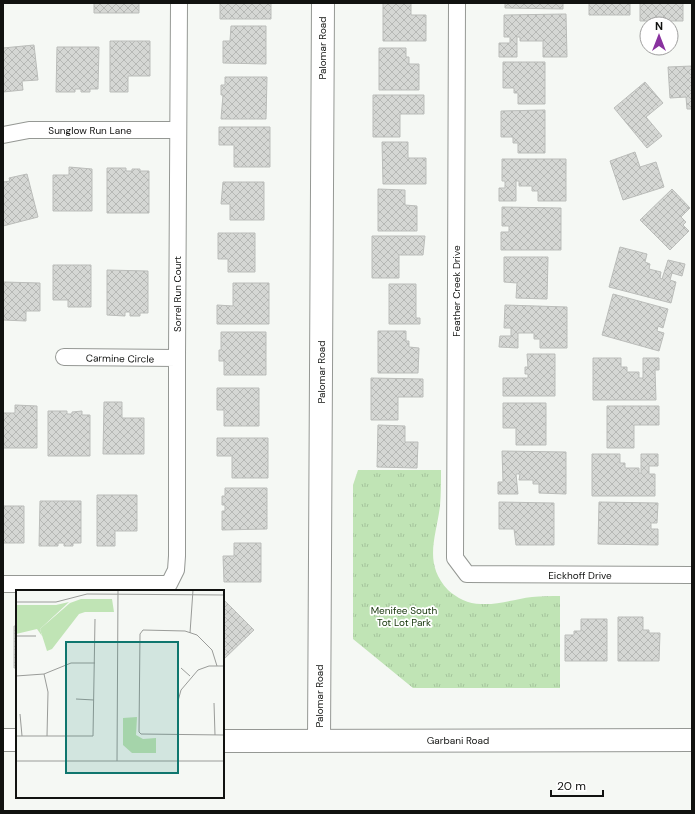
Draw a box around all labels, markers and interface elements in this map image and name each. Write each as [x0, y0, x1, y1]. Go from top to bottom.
street label: Palomar Road [316, 16, 329, 80]
north arrow [639, 16, 679, 56]
text: N [655, 19, 663, 33]
street label: Sunglow Run Lane [48, 124, 132, 137]
street label: Feather Creek Drive [450, 245, 463, 337]
street label: Sorrel Run Court [171, 256, 184, 332]
street label: Palomar Road [315, 340, 328, 404]
street label: Carmine Circle [86, 351, 155, 366]
street label: Eickhoff Drive [548, 569, 612, 582]
inset map [16, 590, 224, 798]
park label: Menifee South Tot Lot Park [371, 604, 438, 629]
street label: Palomar Road [313, 664, 326, 728]
street label: Garbani Road [427, 734, 489, 747]
scale bar [551, 772, 603, 798]
text: 20 m [557, 778, 586, 794]

